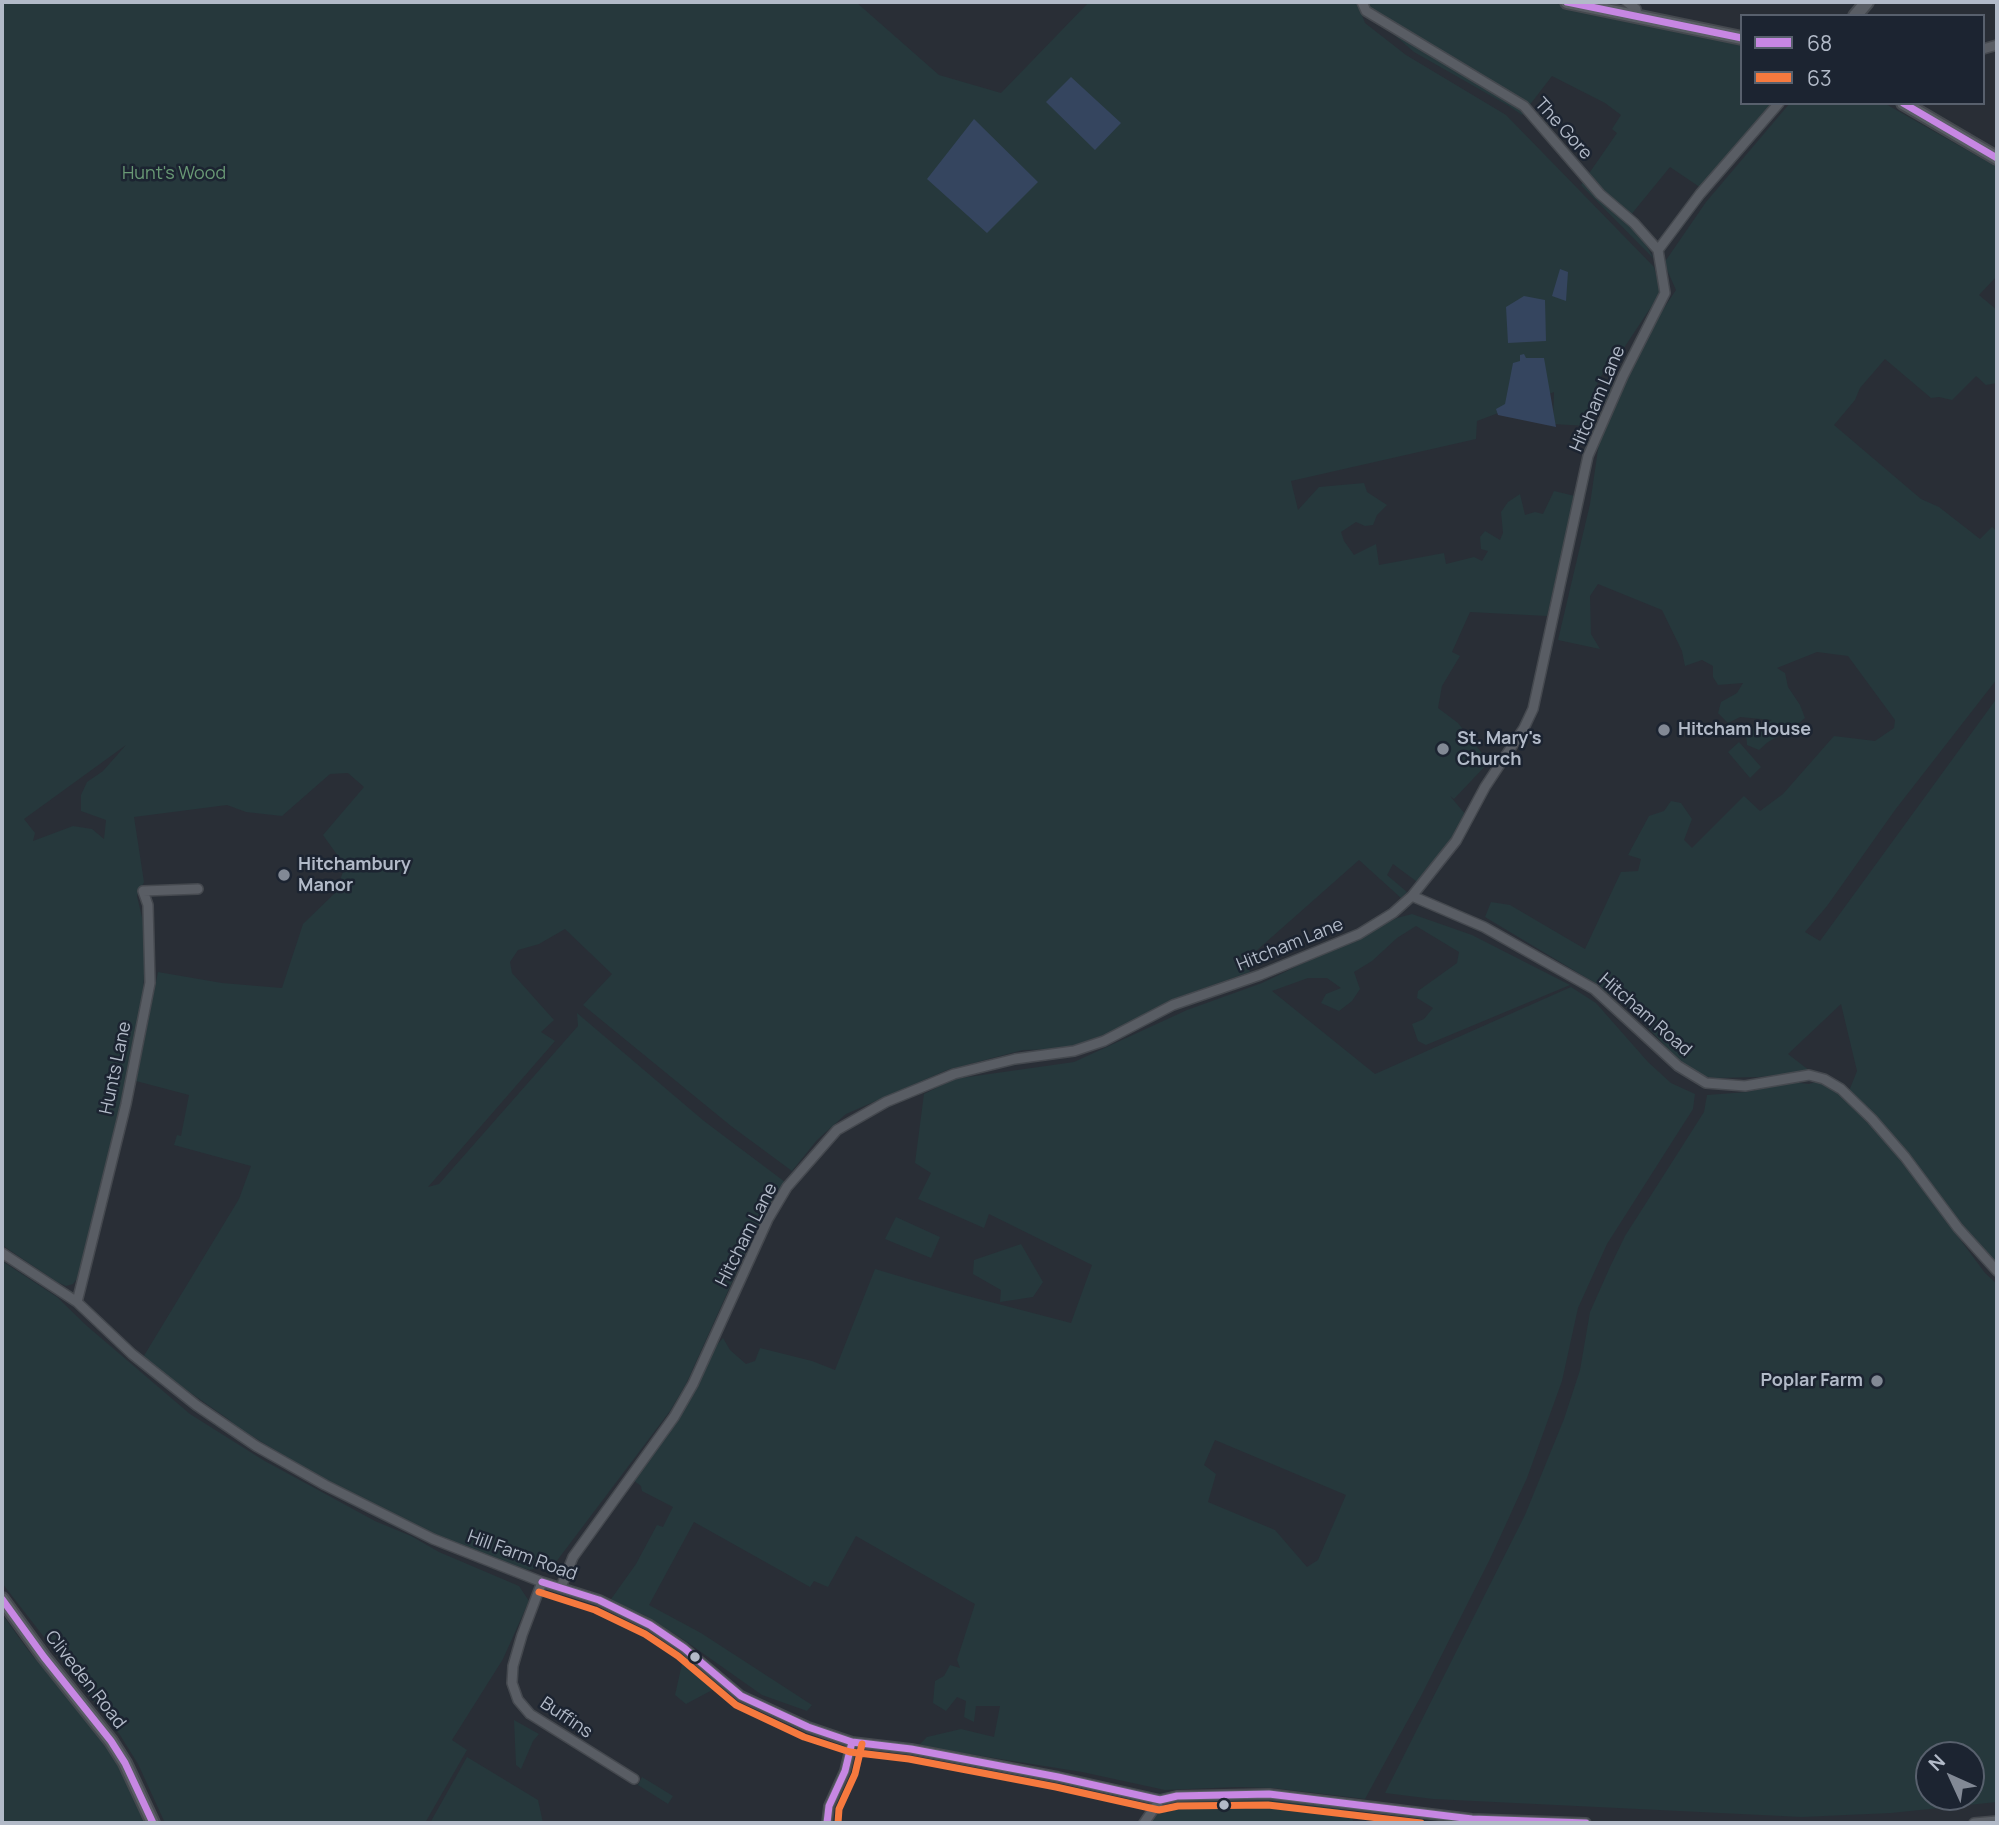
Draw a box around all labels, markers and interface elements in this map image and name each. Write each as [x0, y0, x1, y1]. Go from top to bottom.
legend [1740, 14, 1985, 105]
text: 68 [1807, 29, 1832, 57]
text: 63 [1807, 64, 1832, 92]
street label: The Gore [1530, 94, 1596, 164]
park label: Hunt's Wood [122, 163, 226, 185]
street label: Hitcham Lane [1566, 343, 1630, 455]
place label: Hitcham House [1678, 719, 1811, 741]
marker: Hitcham House [1656, 722, 1672, 738]
place label: St. Mary's Church [1457, 728, 1541, 770]
marker: St. Mary's Church [1435, 741, 1451, 757]
place label: Hitchambury Manor [298, 854, 411, 896]
marker: Hitchambury Manor [276, 867, 292, 883]
street label: Hitcham Lane [1233, 914, 1347, 976]
street label: Hitcham Road [1594, 969, 1696, 1061]
street label: Hunts Lane [96, 1020, 136, 1116]
street label: Hitcham Lane [712, 1180, 782, 1290]
place label: Poplar Farm [1760, 1370, 1863, 1392]
marker: Poplar Farm [1869, 1373, 1885, 1389]
street label: Hill Farm Road [464, 1526, 580, 1586]
street label: Cliveden Road [40, 1627, 130, 1733]
unlabelled marker [688, 1650, 702, 1664]
street label: Buffins [536, 1693, 596, 1743]
north arrow [1915, 1741, 1985, 1811]
text: N [1923, 1749, 1951, 1777]
unlabelled marker [1217, 1798, 1231, 1812]

